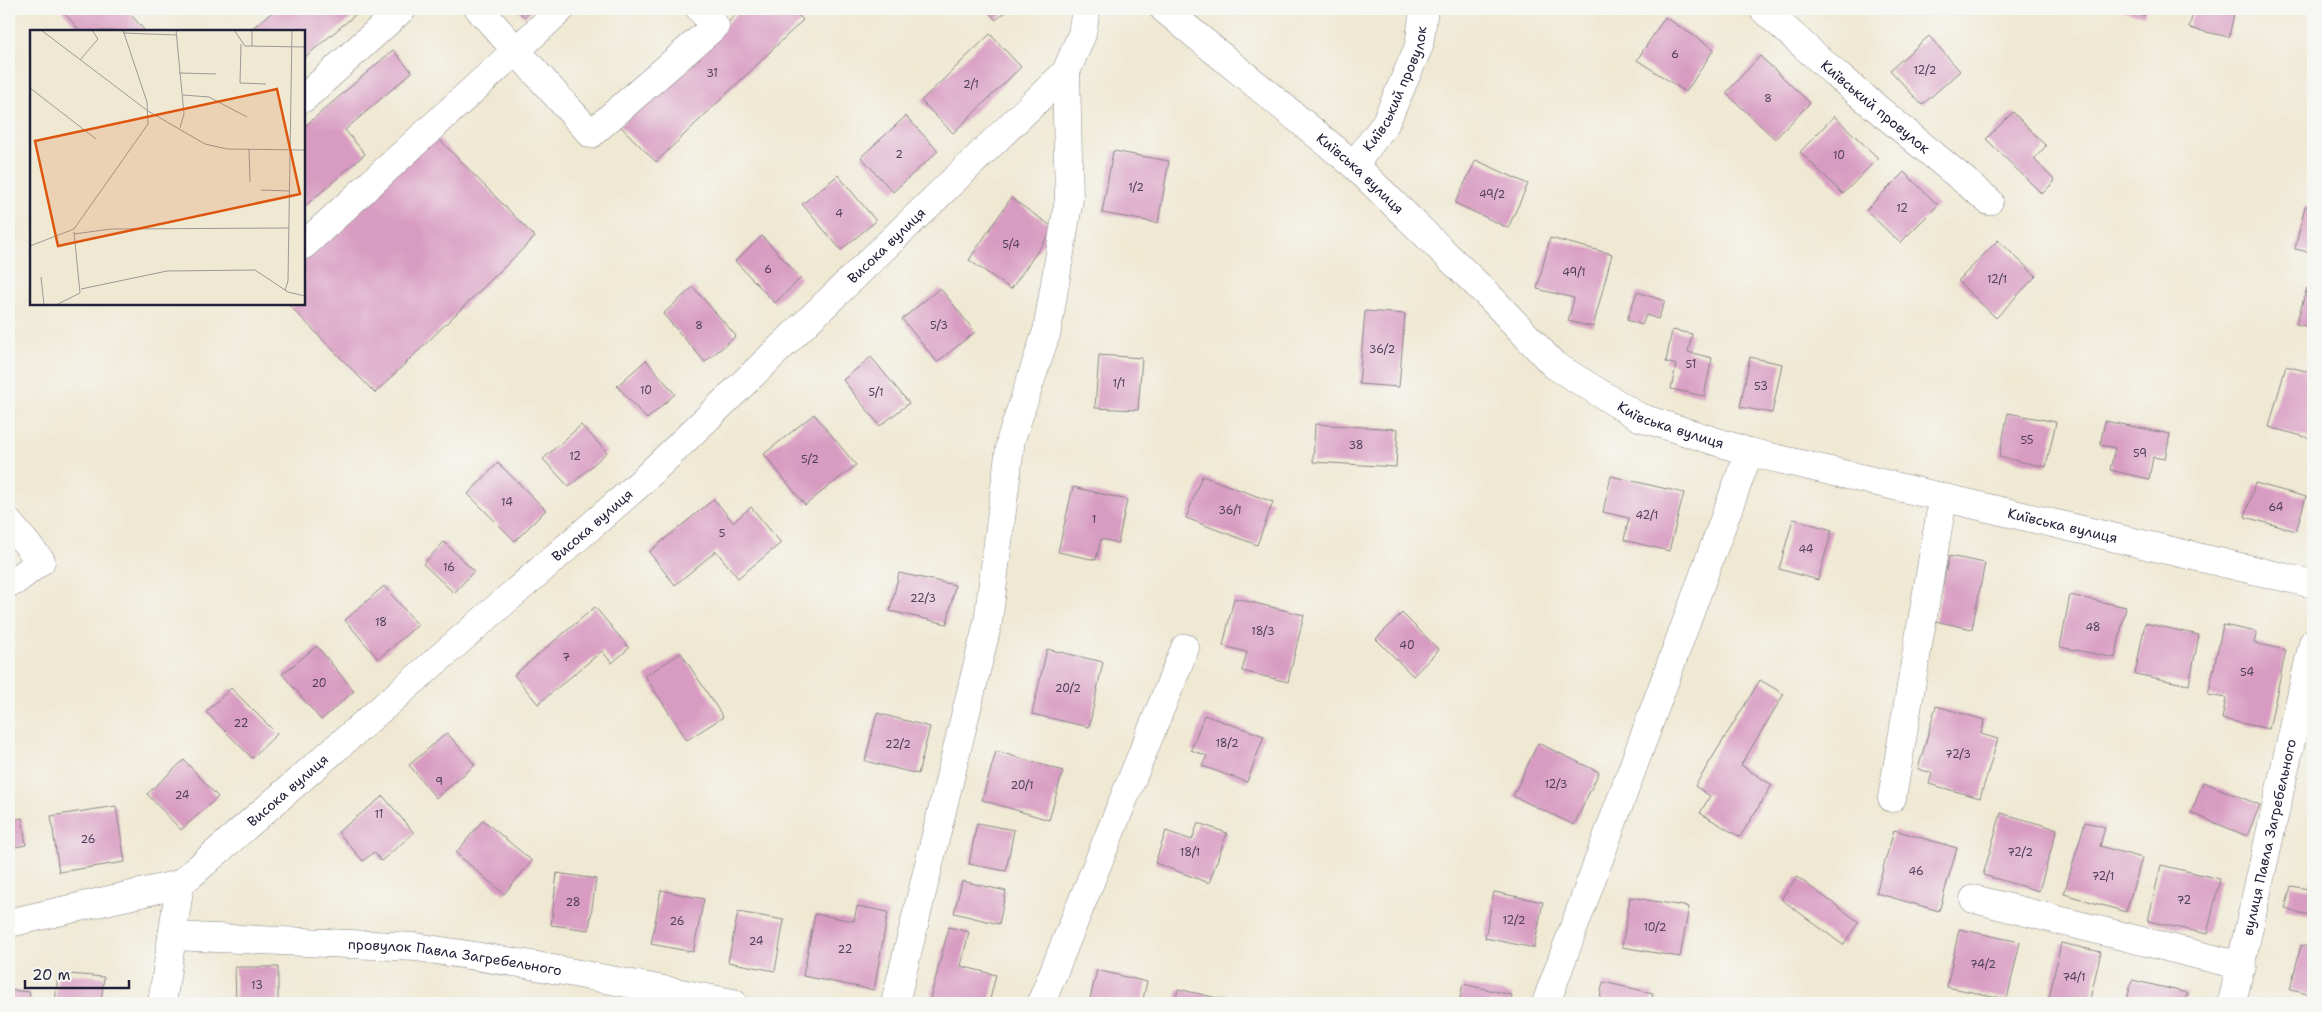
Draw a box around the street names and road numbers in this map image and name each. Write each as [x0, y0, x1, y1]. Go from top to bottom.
street label: Київський провулок [1359, 25, 1431, 155]
street label: Київський провулок [1817, 56, 1934, 158]
street label: Київська вулиця [1313, 129, 1408, 218]
street label: Висока вулиця [844, 203, 929, 287]
street label: Київська вулиця [1614, 397, 1726, 453]
street label: Висока вулиця [548, 485, 637, 565]
street label: Київська вулиця [2006, 504, 2119, 547]
street label: вулиця Павла Загребельного [2238, 737, 2300, 937]
street label: Висока вулиця [243, 750, 332, 831]
street label: провулок Павла Загребельного [348, 935, 563, 980]

